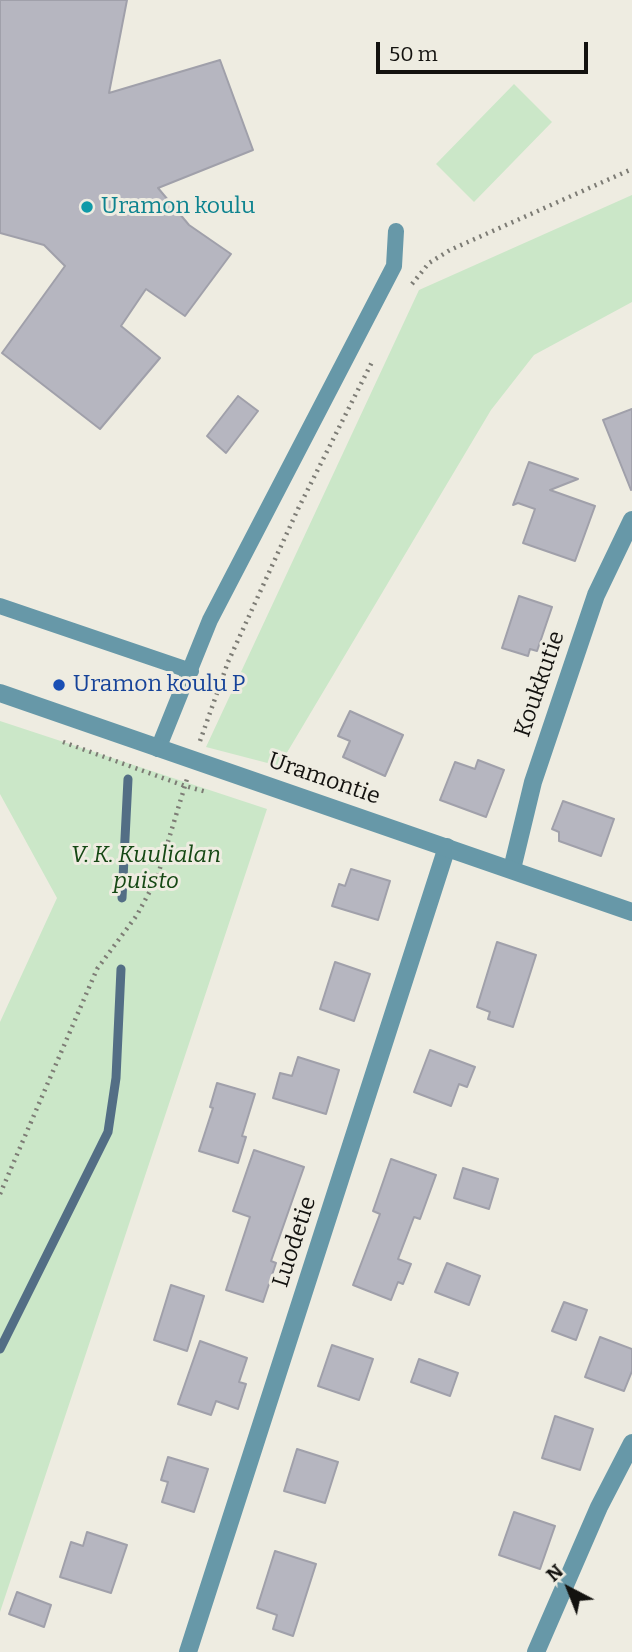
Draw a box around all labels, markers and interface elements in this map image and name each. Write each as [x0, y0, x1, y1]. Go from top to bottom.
scale bar [380, 28, 592, 72]
text: 50 m [389, 41, 438, 67]
place label: Uramon koulu [101, 193, 255, 221]
marker: Uramon koulu [79, 199, 95, 215]
street label: Koukkutie [509, 627, 571, 741]
place label: Uramon koulu P [73, 671, 245, 699]
marker: Uramon koulu P [51, 677, 67, 693]
street label: Uramontie [264, 747, 384, 811]
park label: V. K. Kuulialan puisto [71, 842, 221, 896]
street label: Luodetie [267, 1193, 323, 1291]
north arrow [534, 1554, 604, 1624]
text: N [541, 1560, 568, 1586]

